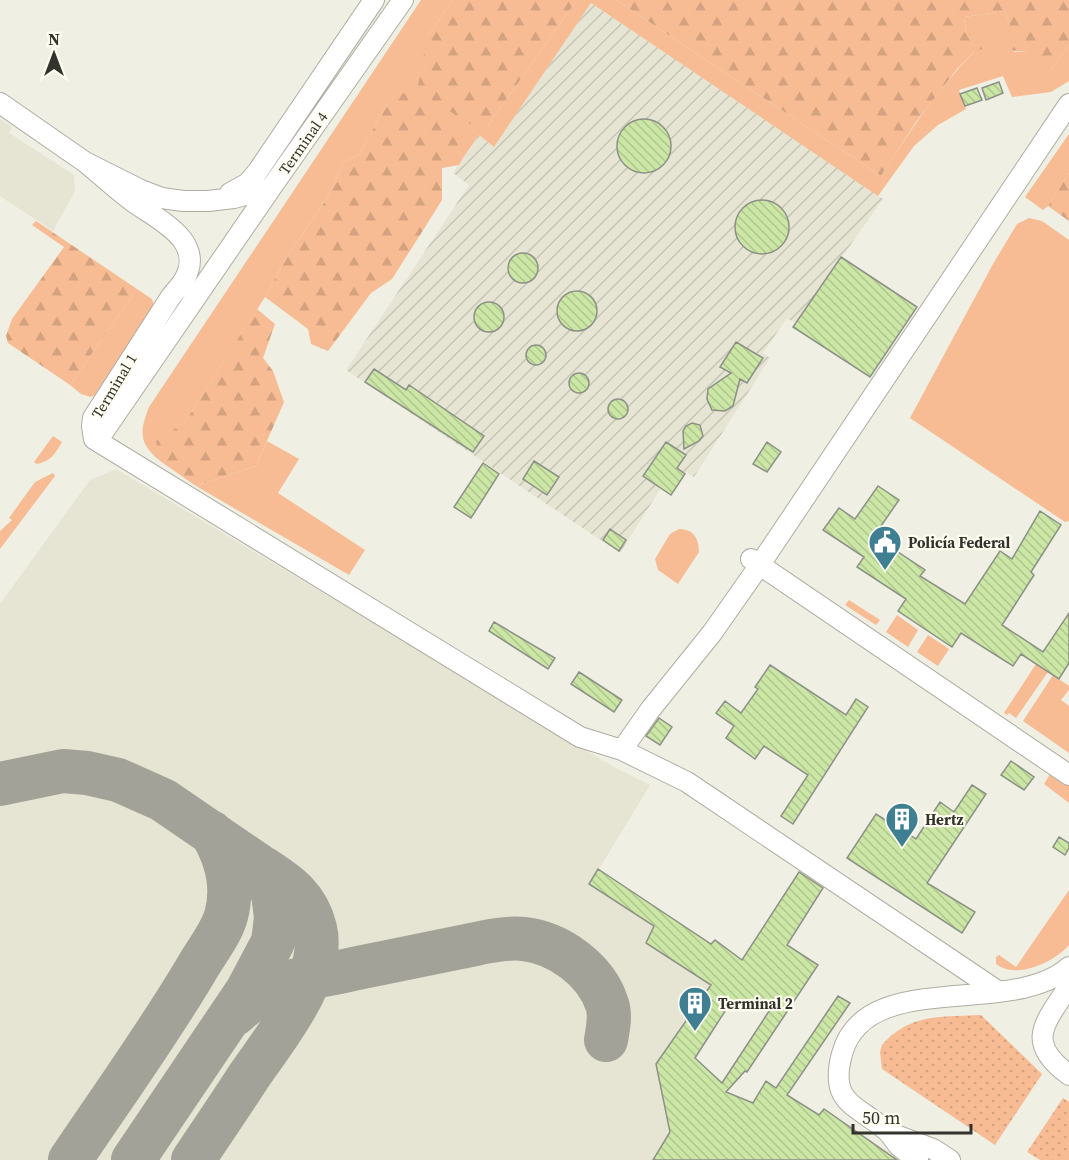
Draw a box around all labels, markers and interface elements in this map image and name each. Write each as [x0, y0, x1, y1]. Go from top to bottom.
north arrow [24, 24, 84, 84]
text: N [48, 28, 60, 50]
street label: Terminal 4 [274, 107, 333, 179]
street label: Terminal 1 [86, 350, 142, 422]
public building icon: Policía Federal [867, 524, 903, 571]
place label: Policía Federal [908, 532, 1011, 553]
building icon: Hertz [884, 801, 920, 848]
place label: Hertz [925, 809, 963, 830]
building icon: Terminal 2 [677, 985, 713, 1032]
place label: Terminal 2 [718, 993, 793, 1014]
scale bar [853, 1097, 972, 1135]
text: 50 m [862, 1105, 900, 1130]

